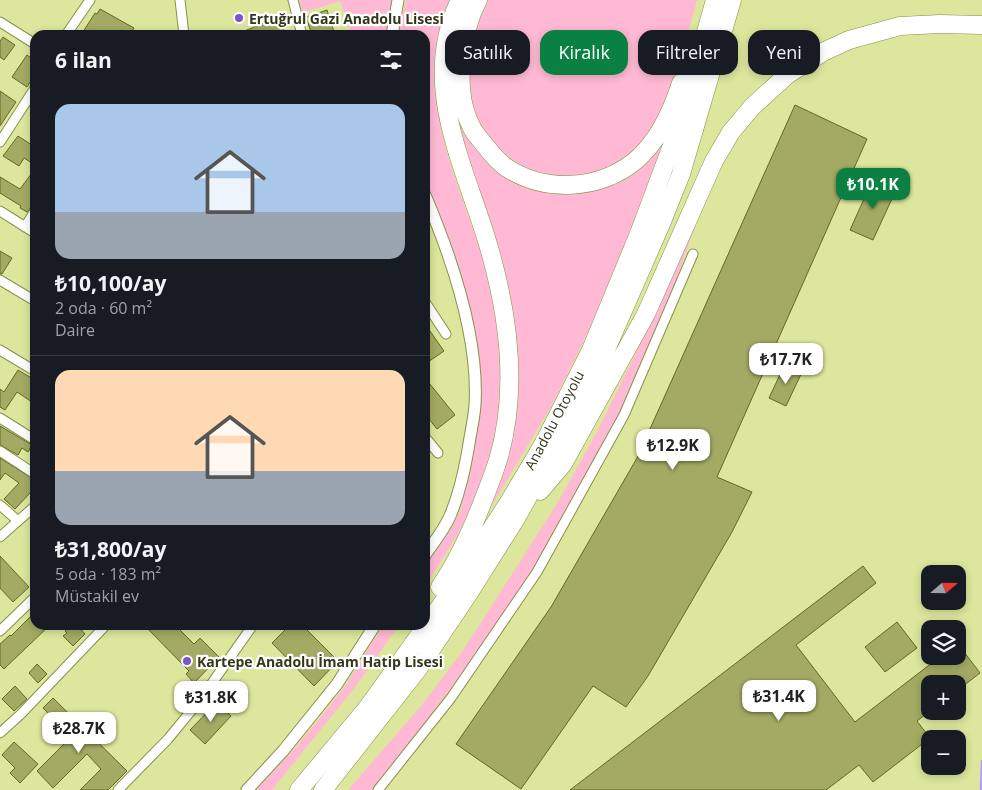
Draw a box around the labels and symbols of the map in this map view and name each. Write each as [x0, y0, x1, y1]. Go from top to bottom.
place label: Ertuğrul Gazi Anadolu Lisesi [249, 9, 444, 28]
marker: Ertuğrul Gazi Anadolu Lisesi [233, 12, 245, 24]
pin: ₺10.1K [832, 168, 914, 210]
pin: ₺17.7K [745, 342, 827, 385]
street label: Anadolu Otoyolu [520, 367, 588, 473]
pin: ₺12.9K [632, 428, 714, 471]
north arrow [921, 565, 966, 610]
place label: Kartepe Anadolu İmam Hatip Lisesi [197, 652, 443, 671]
marker: Kartepe Anadolu İmam Hatip Lisesi [181, 655, 193, 667]
pin: ₺31.8K [170, 680, 252, 723]
pin: ₺31.4K [738, 680, 820, 722]
pin: ₺28.7K [38, 712, 120, 754]

